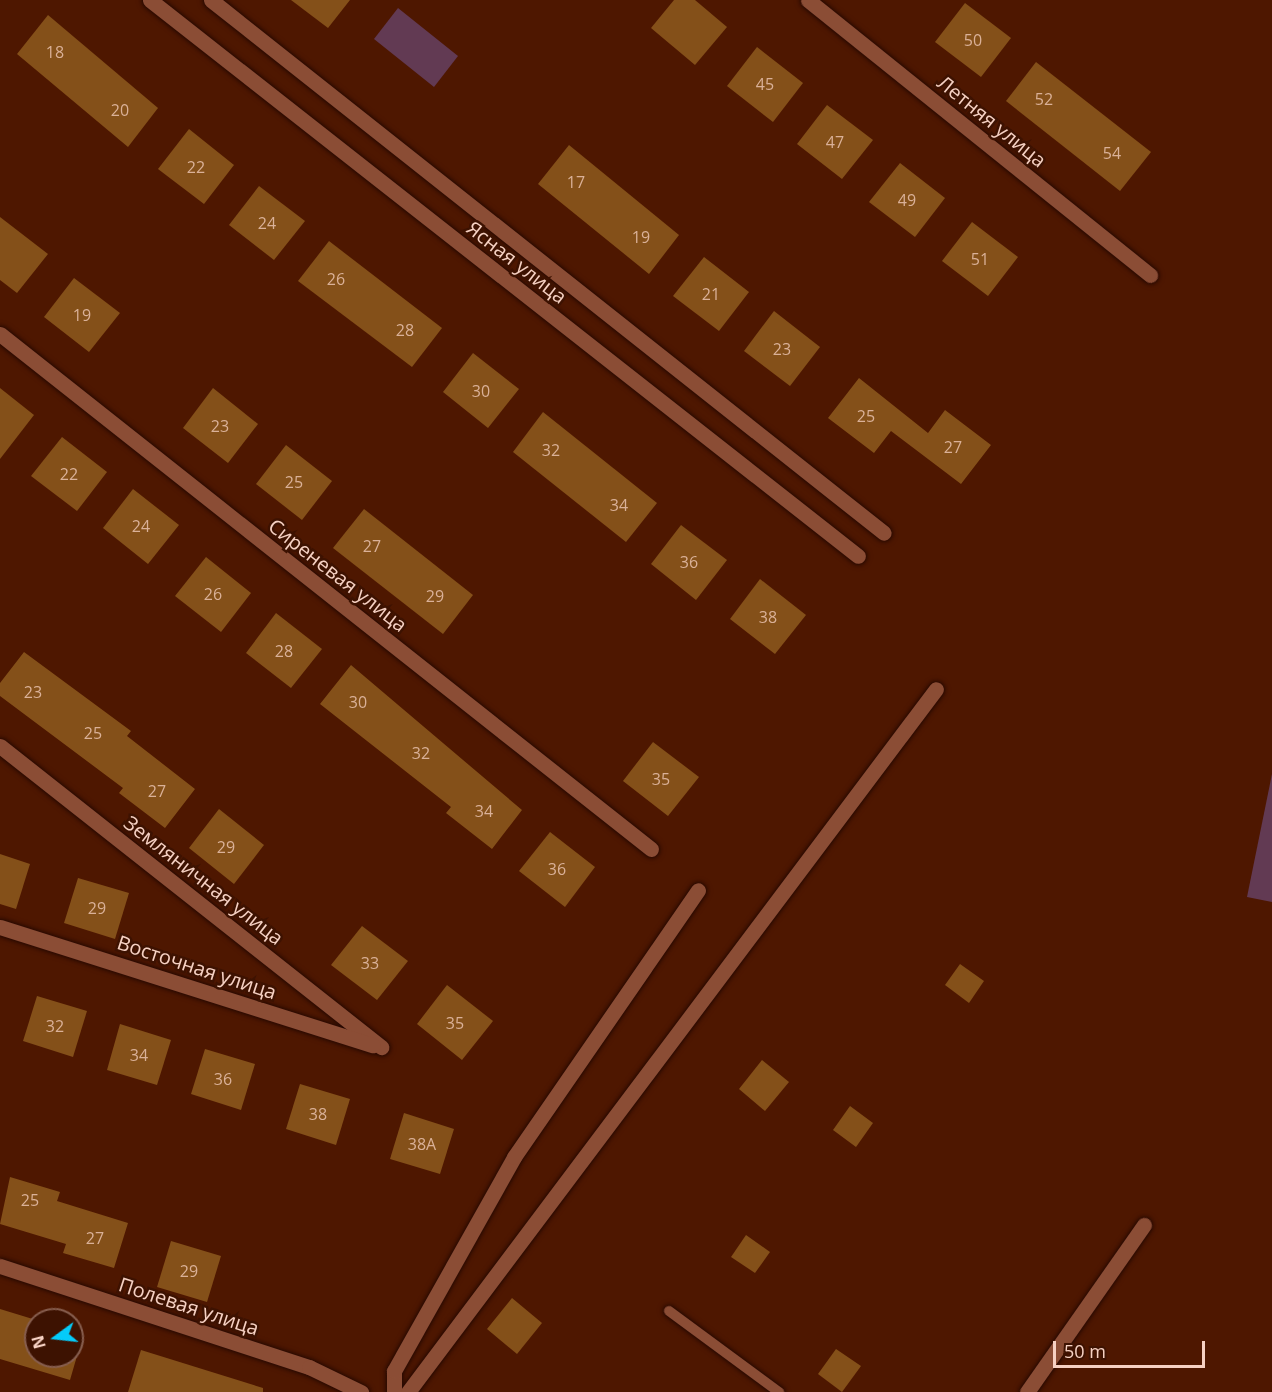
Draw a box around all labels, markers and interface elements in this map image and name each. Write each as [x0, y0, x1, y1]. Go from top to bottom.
house number: 50 [964, 30, 982, 50]
house number: 18 [46, 42, 64, 62]
street label: Летняя улица [933, 70, 1051, 172]
house number: 45 [756, 74, 774, 94]
house number: 52 [1035, 89, 1053, 109]
house number: 20 [111, 100, 129, 120]
house number: 47 [826, 132, 844, 152]
house number: 54 [1103, 143, 1121, 163]
house number: 22 [187, 157, 205, 177]
house number: 17 [567, 172, 585, 192]
house number: 49 [898, 190, 916, 210]
house number: 24 [258, 213, 276, 233]
street label: Ясная улица [462, 216, 572, 308]
house number: 19 [632, 227, 650, 247]
house number: 51 [971, 249, 989, 269]
house number: 26 [327, 269, 345, 289]
house number: 21 [702, 284, 720, 304]
house number: 19 [73, 305, 91, 325]
house number: 28 [396, 320, 414, 340]
house number: 23 [773, 339, 791, 359]
house number: 30 [472, 381, 490, 401]
house number: 25 [857, 406, 875, 426]
house number: 23 [211, 416, 229, 436]
house number: 27 [944, 437, 962, 457]
house number: 32 [542, 440, 560, 460]
house number: 22 [60, 464, 78, 484]
house number: 25 [285, 472, 303, 492]
house number: 34 [610, 495, 628, 515]
street label: Сиреневая улица [264, 513, 412, 637]
house number: 24 [132, 516, 150, 536]
house number: 27 [363, 536, 381, 556]
house number: 36 [680, 552, 698, 572]
house number: 26 [204, 584, 222, 604]
house number: 29 [426, 586, 444, 606]
house number: 38 [759, 607, 777, 627]
house number: 28 [275, 641, 293, 661]
house number: 23 [24, 682, 42, 702]
house number: 30 [349, 692, 367, 712]
house number: 25 [84, 723, 102, 743]
house number: 32 [412, 743, 430, 763]
house number: 35 [652, 769, 670, 789]
house number: 27 [148, 781, 166, 801]
house number: 34 [475, 801, 493, 821]
street label: Земляничная улица [120, 810, 288, 950]
house number: 29 [217, 837, 235, 857]
house number: 36 [548, 859, 566, 879]
house number: 29 [88, 898, 106, 918]
street label: Восточная улица [114, 930, 280, 1004]
house number: 33 [361, 953, 379, 973]
house number: 35 [446, 1013, 464, 1033]
house number: 32 [46, 1016, 64, 1036]
house number: 34 [130, 1045, 148, 1065]
house number: 36 [214, 1069, 232, 1089]
house number: 38 [309, 1104, 327, 1124]
house number: 38А [408, 1134, 436, 1154]
house number: 25 [21, 1190, 39, 1210]
house number: 27 [86, 1228, 104, 1248]
house number: 29 [180, 1261, 198, 1281]
street label: Полевая улица [116, 1272, 262, 1340]
north arrow [24, 1308, 84, 1368]
scale bar [1056, 1329, 1208, 1367]
text: N [26, 1333, 51, 1351]
text: 50 m [1064, 1339, 1106, 1363]

